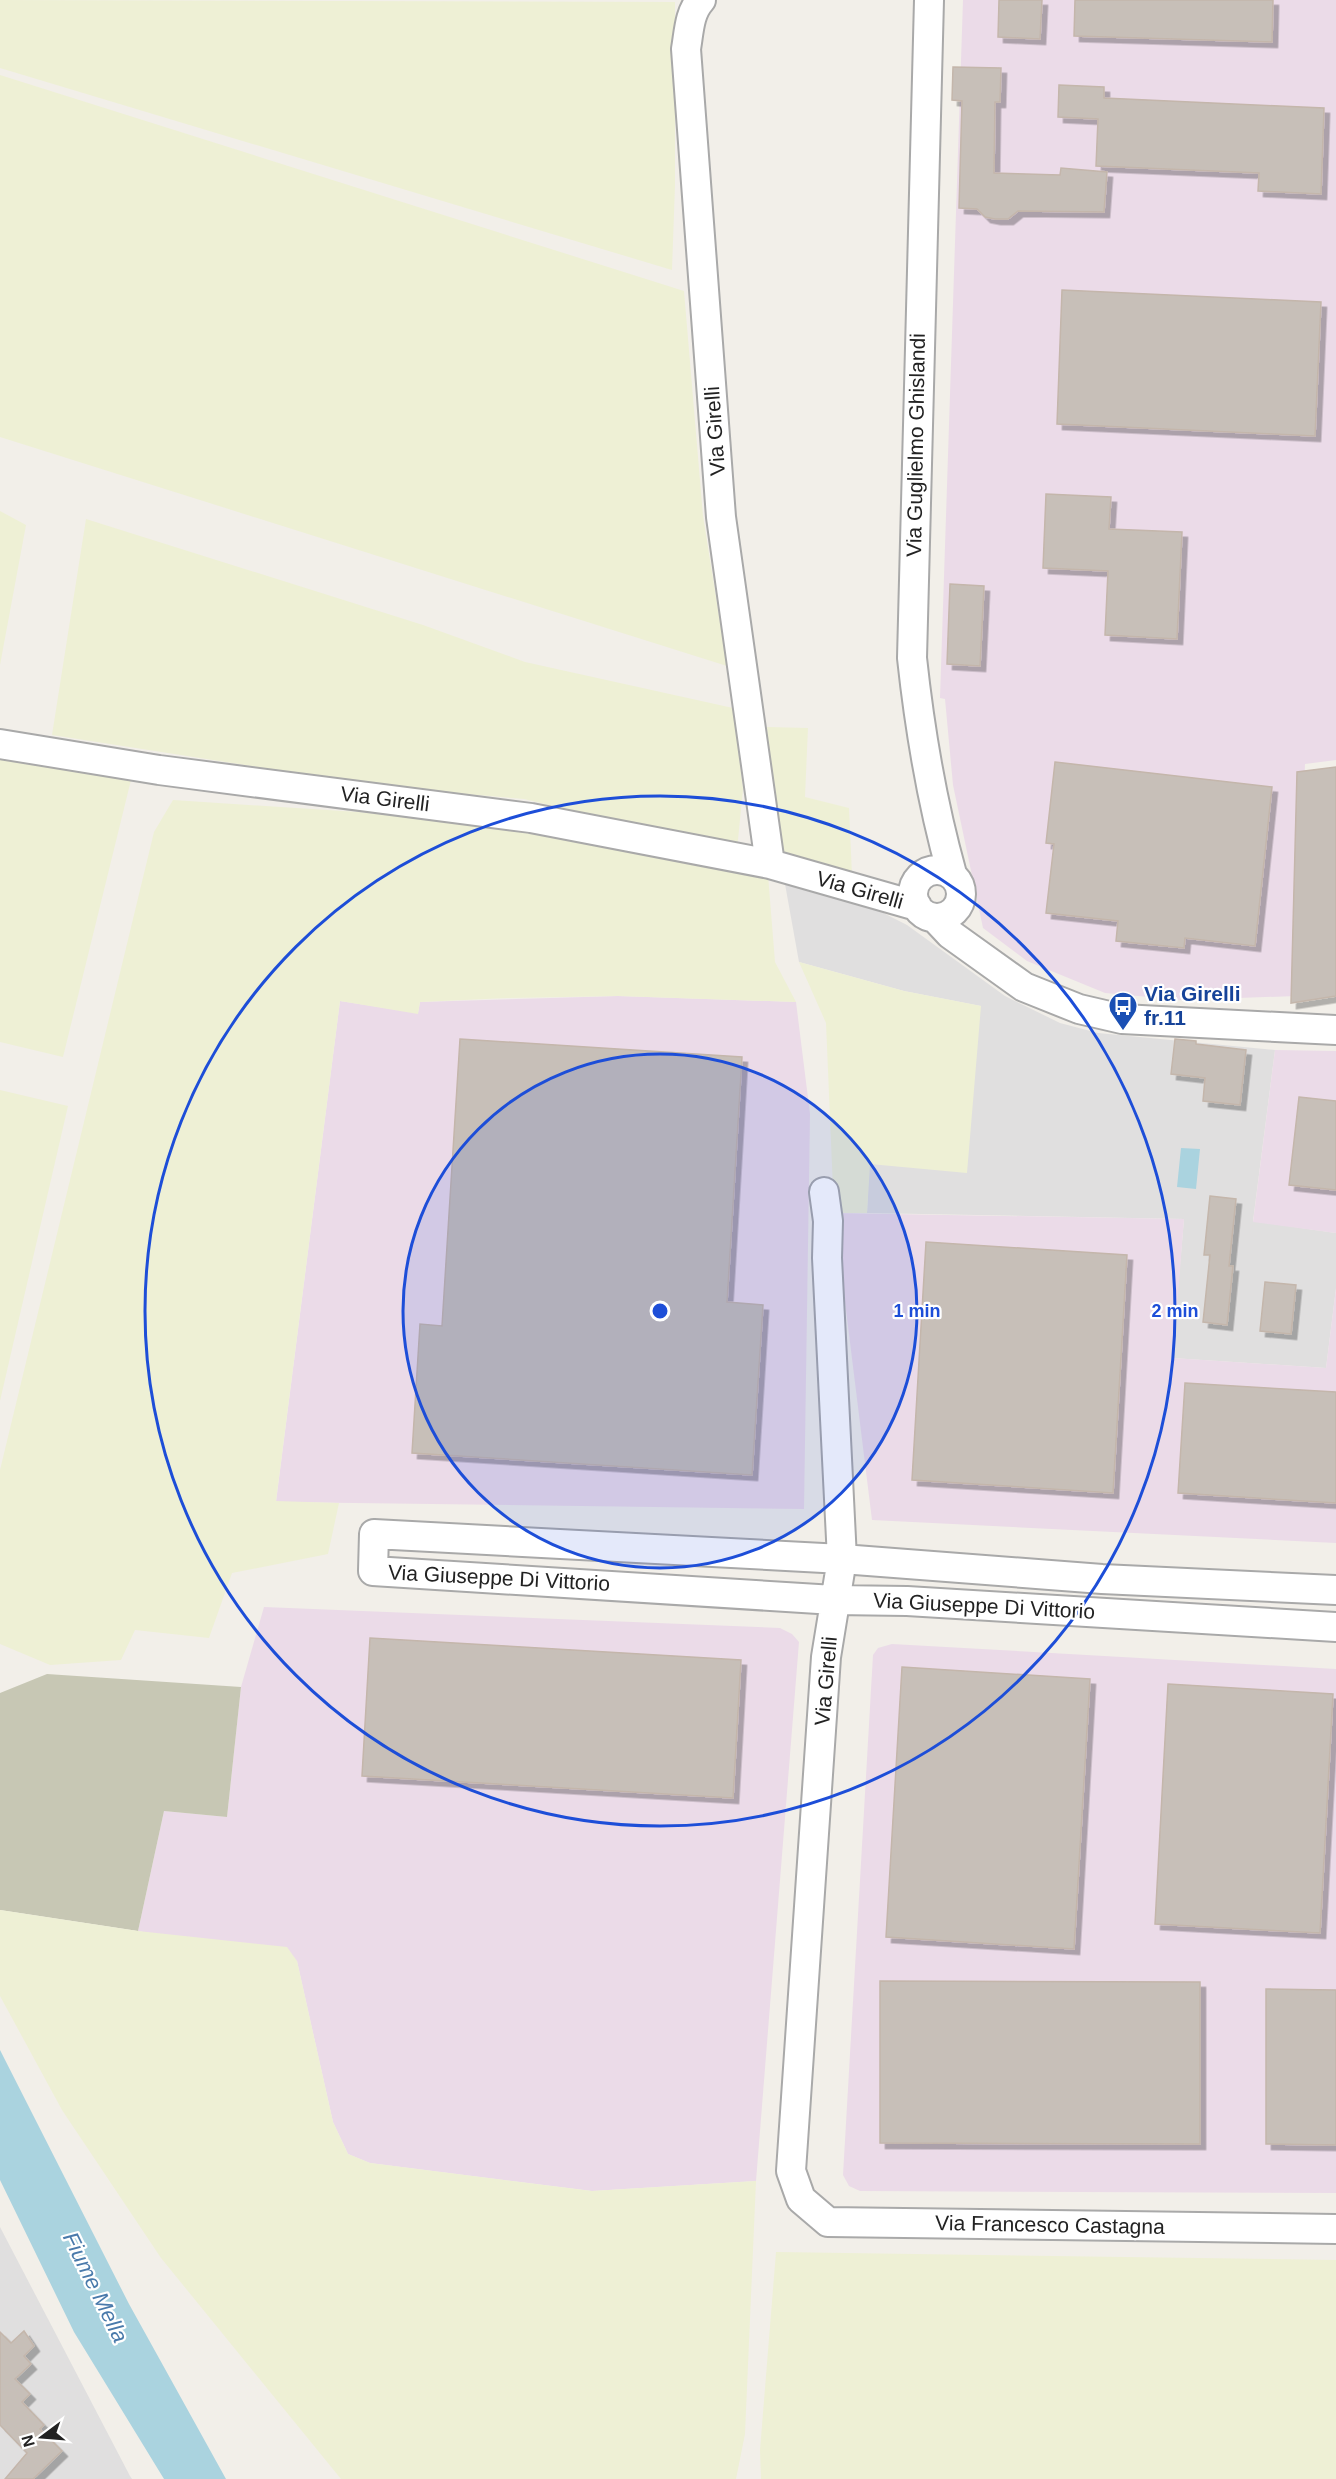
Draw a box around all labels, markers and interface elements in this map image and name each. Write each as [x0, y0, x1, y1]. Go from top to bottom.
street label: Via Guglielmo Ghislandi [902, 333, 929, 557]
street label: Via Girelli [700, 386, 729, 476]
street label: Via Girelli [339, 782, 431, 815]
street label: Via Girelli [814, 866, 906, 913]
place label: Via Girelli fr.11 [1144, 982, 1241, 1029]
bus stop icon: Via Girelli fr.11 [1107, 990, 1139, 1032]
centre of rings [650, 1301, 670, 1321]
text: 1 min [893, 1301, 941, 1321]
text: 2 min [1151, 1301, 1199, 1321]
street label: Via Giuseppe Di Vittorio [387, 1560, 611, 1595]
street label: Via Giuseppe Di Vittorio [872, 1588, 1096, 1623]
street label: Via Girelli [810, 1635, 841, 1727]
street label: Via Francesco Castagna [935, 2211, 1165, 2238]
water label: Fiume Mella [58, 2228, 133, 2347]
north arrow [12, 2407, 72, 2467]
text: N [18, 2433, 38, 2449]

